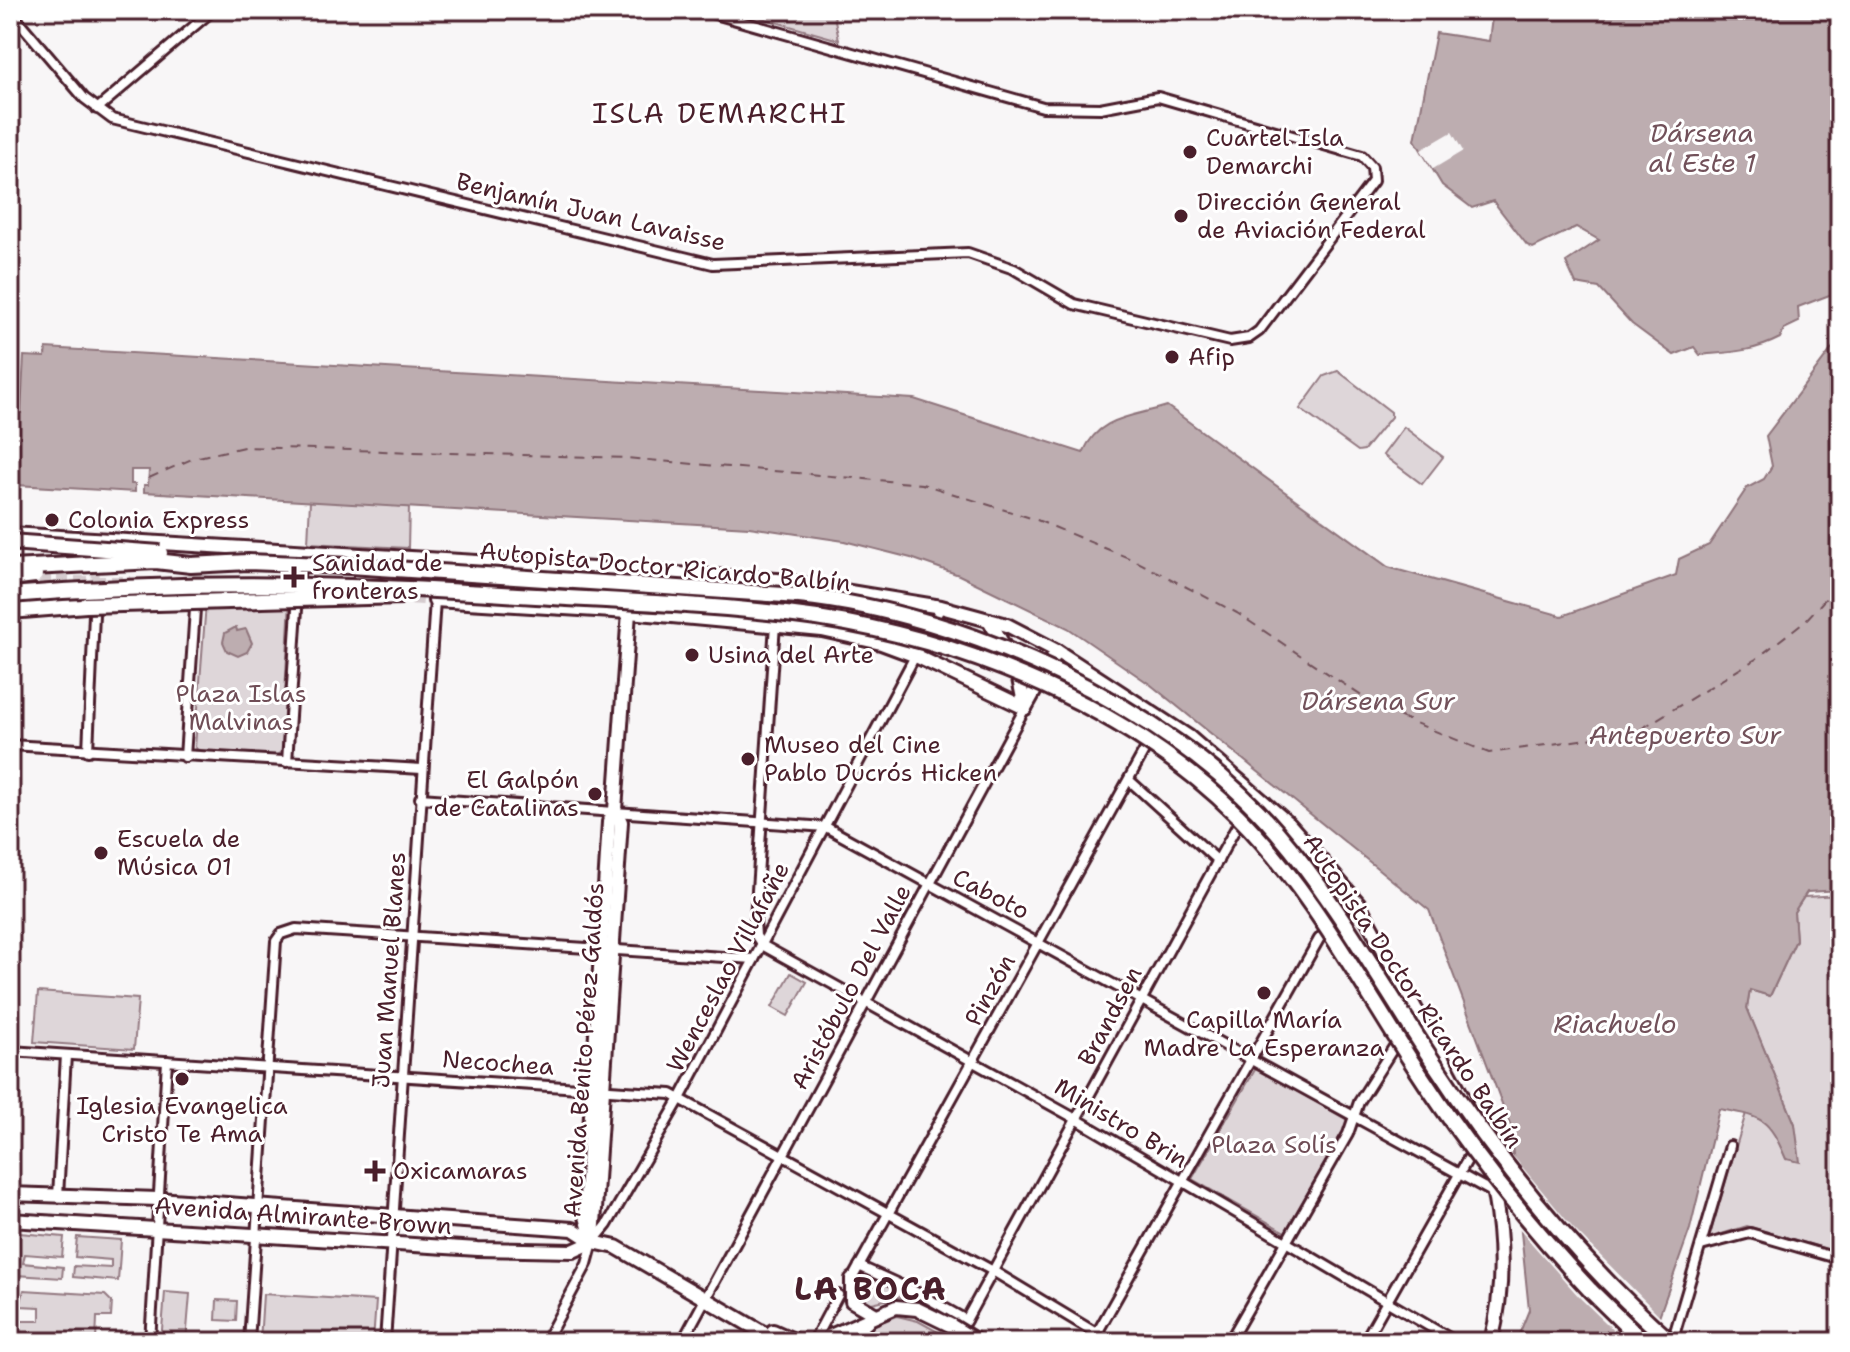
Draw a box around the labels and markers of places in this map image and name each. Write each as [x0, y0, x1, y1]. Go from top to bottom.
place label: Cuartel Isla Demarchi [1206, 122, 1344, 182]
marker: Cuartel Isla Demarchi [1181, 143, 1199, 161]
place label: Dirección General de Aviación Federal [1197, 186, 1426, 246]
marker: Dirección General de Aviación Federal [1172, 207, 1190, 225]
place label: Afip [1188, 341, 1235, 373]
marker: Afip [1163, 348, 1181, 366]
place label: Colonia Express [68, 504, 249, 536]
marker: Colonia Express [43, 511, 61, 529]
place label: Sanidad de fronteras [312, 547, 443, 607]
marker: Sanidad de fronteras [283, 566, 305, 588]
place label: Usina del Arte [708, 639, 874, 671]
marker: Usina del Arte [683, 646, 701, 664]
place label: Museo del Cine Pablo Ducrós Hicken [764, 729, 997, 789]
marker: Museo del Cine Pablo Ducrós Hicken [739, 750, 757, 768]
place label: El Galpón de Catalinas [434, 764, 579, 824]
marker: El Galpón de Catalinas [586, 785, 604, 803]
place label: Escuela de Música 01 [117, 823, 240, 883]
marker: Escuela de Música 01 [92, 844, 110, 862]
marker: Capilla María Madre La Esperanza [1255, 984, 1273, 1002]
place label: Capilla María Madre La Esperanza [1144, 1004, 1384, 1064]
marker: Iglesia Evangelica Cristo Te Ama [173, 1070, 191, 1088]
place label: Iglesia Evangelica Cristo Te Ama [76, 1090, 288, 1150]
place label: Oxicamaras [393, 1155, 528, 1187]
marker: Oxicamaras [364, 1160, 386, 1182]

